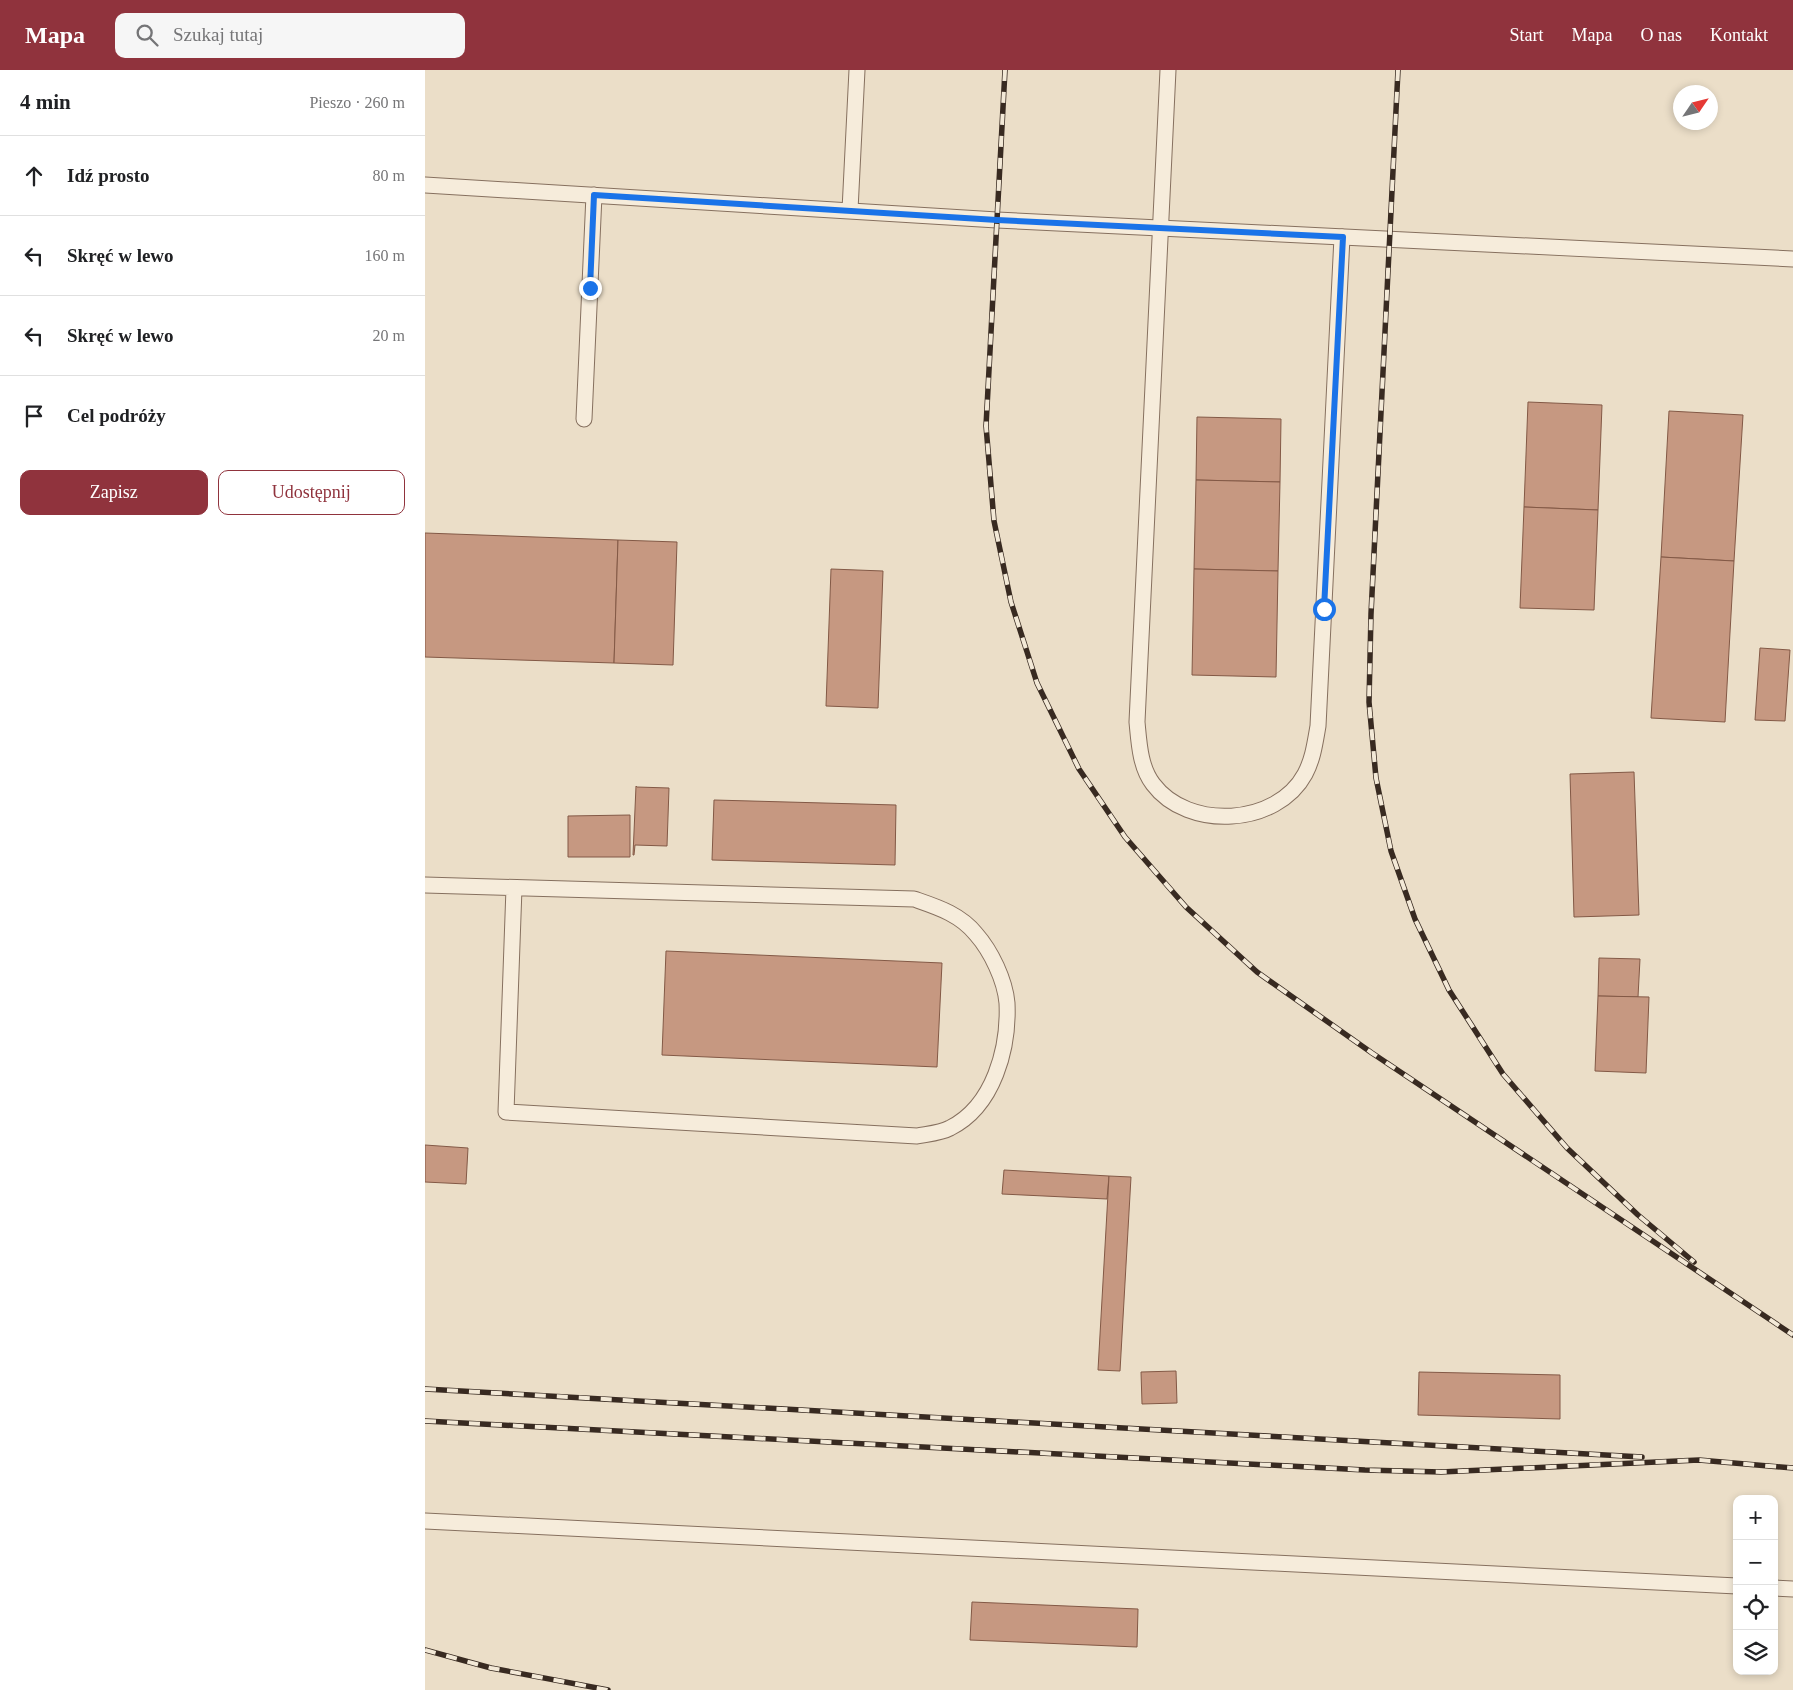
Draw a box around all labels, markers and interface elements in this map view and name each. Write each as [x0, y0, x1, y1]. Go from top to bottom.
search box [115, 13, 465, 58]
icon: search [133, 21, 161, 49]
text: Mapa [25, 22, 85, 48]
text: Szukaj tutaj [173, 24, 263, 45]
text: Start [1510, 25, 1544, 45]
text: Mapa [1572, 25, 1613, 45]
text: O nas [1641, 25, 1682, 45]
text: Kontakt [1710, 25, 1768, 45]
north arrow [1673, 85, 1718, 130]
text: 4 min [20, 90, 71, 114]
text: Pieszo · 260 m [309, 94, 405, 111]
icon: ahead [20, 162, 48, 190]
text: Idź prosto [67, 165, 150, 186]
text: 80 m [373, 167, 405, 184]
icon: left [20, 242, 48, 270]
text: Skręć w lewo [67, 245, 174, 266]
text: 160 m [365, 247, 405, 264]
route end [579, 277, 602, 300]
icon: left [20, 322, 48, 350]
text: Skręć w lewo [67, 325, 174, 346]
text: 20 m [373, 327, 405, 344]
icon: arrive [20, 402, 48, 430]
text: Cel podróży [67, 405, 166, 426]
button: Zapisz [20, 470, 208, 515]
button: Udostępnij [218, 470, 405, 515]
route start [1313, 598, 1336, 621]
map controls [1733, 1495, 1778, 1675]
button: + [1733, 1495, 1778, 1540]
button: − [1733, 1540, 1778, 1585]
button: locate [1733, 1585, 1778, 1630]
button: layers [1733, 1630, 1778, 1675]

